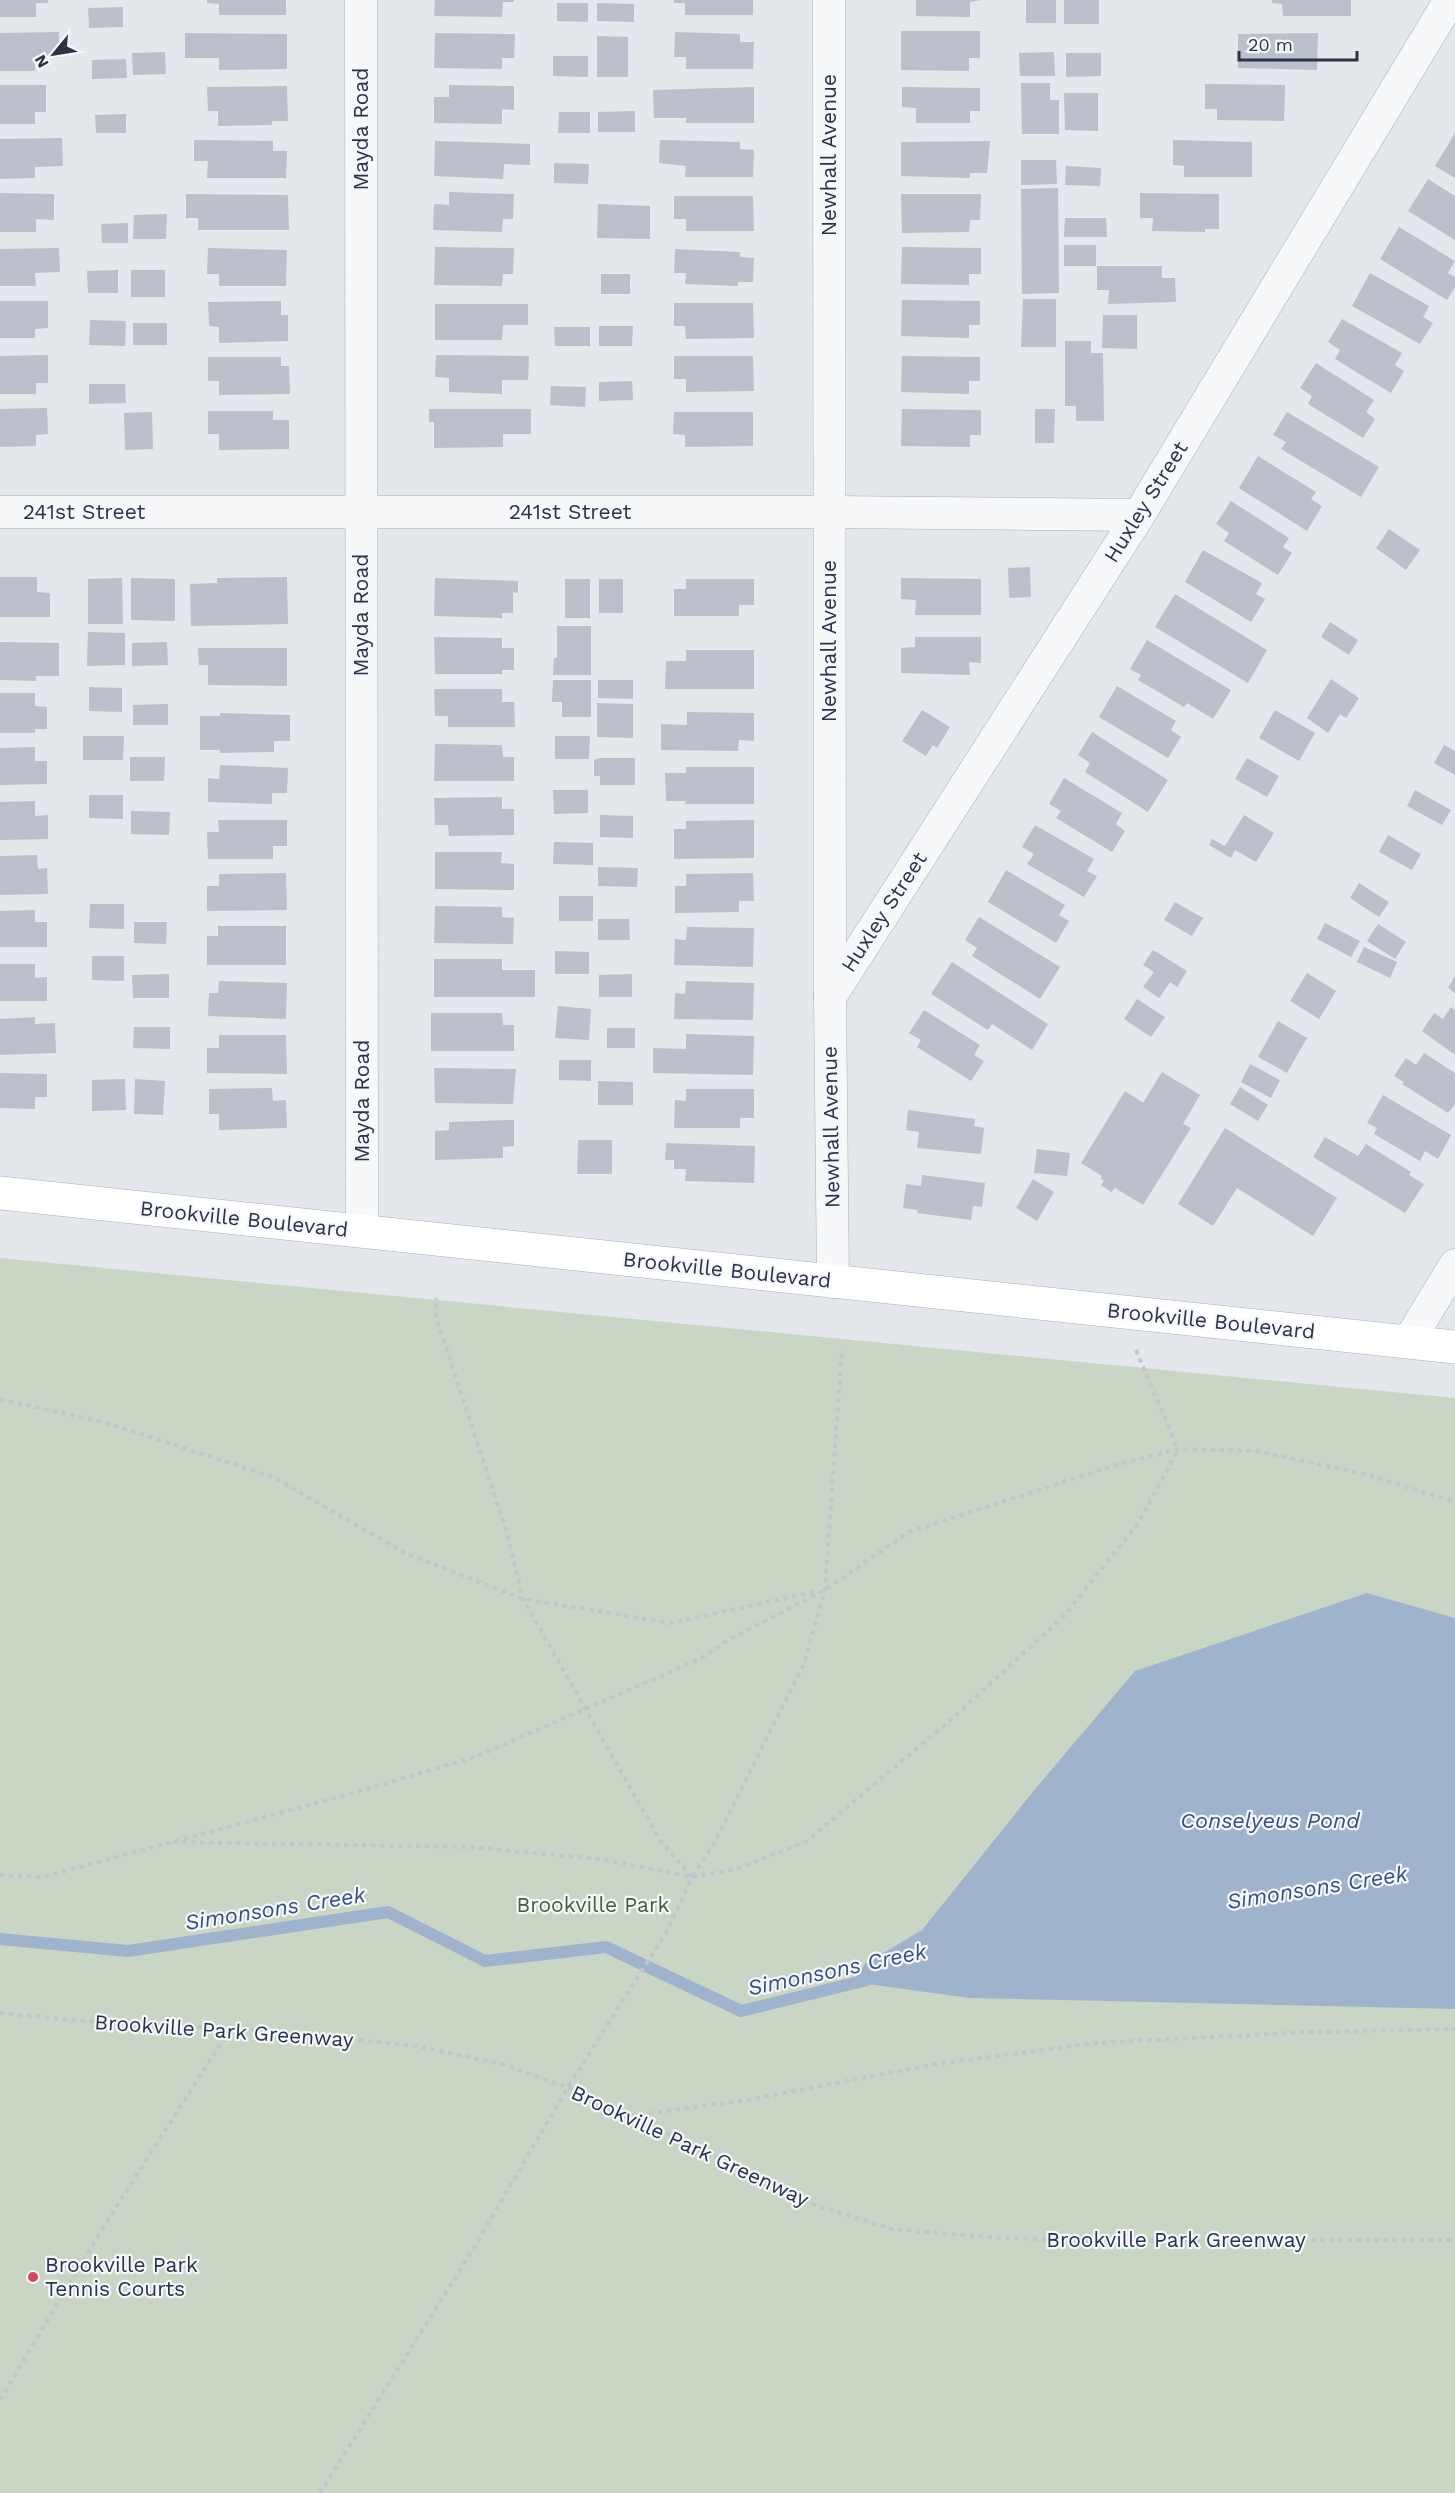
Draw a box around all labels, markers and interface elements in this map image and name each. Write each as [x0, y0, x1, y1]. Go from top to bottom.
north arrow [24, 24, 84, 84]
scale bar [1239, 24, 1358, 62]
text: 20 m [1248, 34, 1293, 55]
text: N [30, 51, 53, 71]
street label: Mayda Road [348, 68, 373, 190]
street label: Newhall Avenue [816, 74, 841, 236]
street label: Huxley Street [1098, 436, 1193, 567]
street label: 241st Street [23, 499, 145, 524]
street label: 241st Street [509, 499, 631, 524]
street label: Mayda Road [348, 554, 373, 676]
street label: Newhall Avenue [816, 560, 841, 722]
street label: Huxley Street [835, 847, 932, 976]
street label: Mayda Road [349, 1040, 374, 1162]
street label: Newhall Avenue [817, 1046, 844, 1208]
street label: Brookville Boulevard [139, 1195, 349, 1242]
street label: Brookville Boulevard [622, 1246, 832, 1293]
street label: Brookville Boulevard [1106, 1297, 1316, 1344]
water label: Conselyeus Pond [1180, 1808, 1361, 1833]
water label: Simonsons Creek [1225, 1861, 1410, 1914]
water label: Simonsons Creek [183, 1882, 368, 1935]
park label: Brookville Park [517, 1892, 670, 1917]
water label: Simonsons Creek [745, 1938, 930, 2001]
street label: Brookville Park Greenway [94, 2009, 355, 2052]
street label: Brookville Park Greenway [567, 2079, 813, 2212]
street label: Brookville Park Greenway [1046, 2227, 1306, 2252]
place label: Brookville Park Tennis Courts [45, 2252, 198, 2301]
marker: Brookville Park Tennis Courts [26, 2270, 40, 2284]

